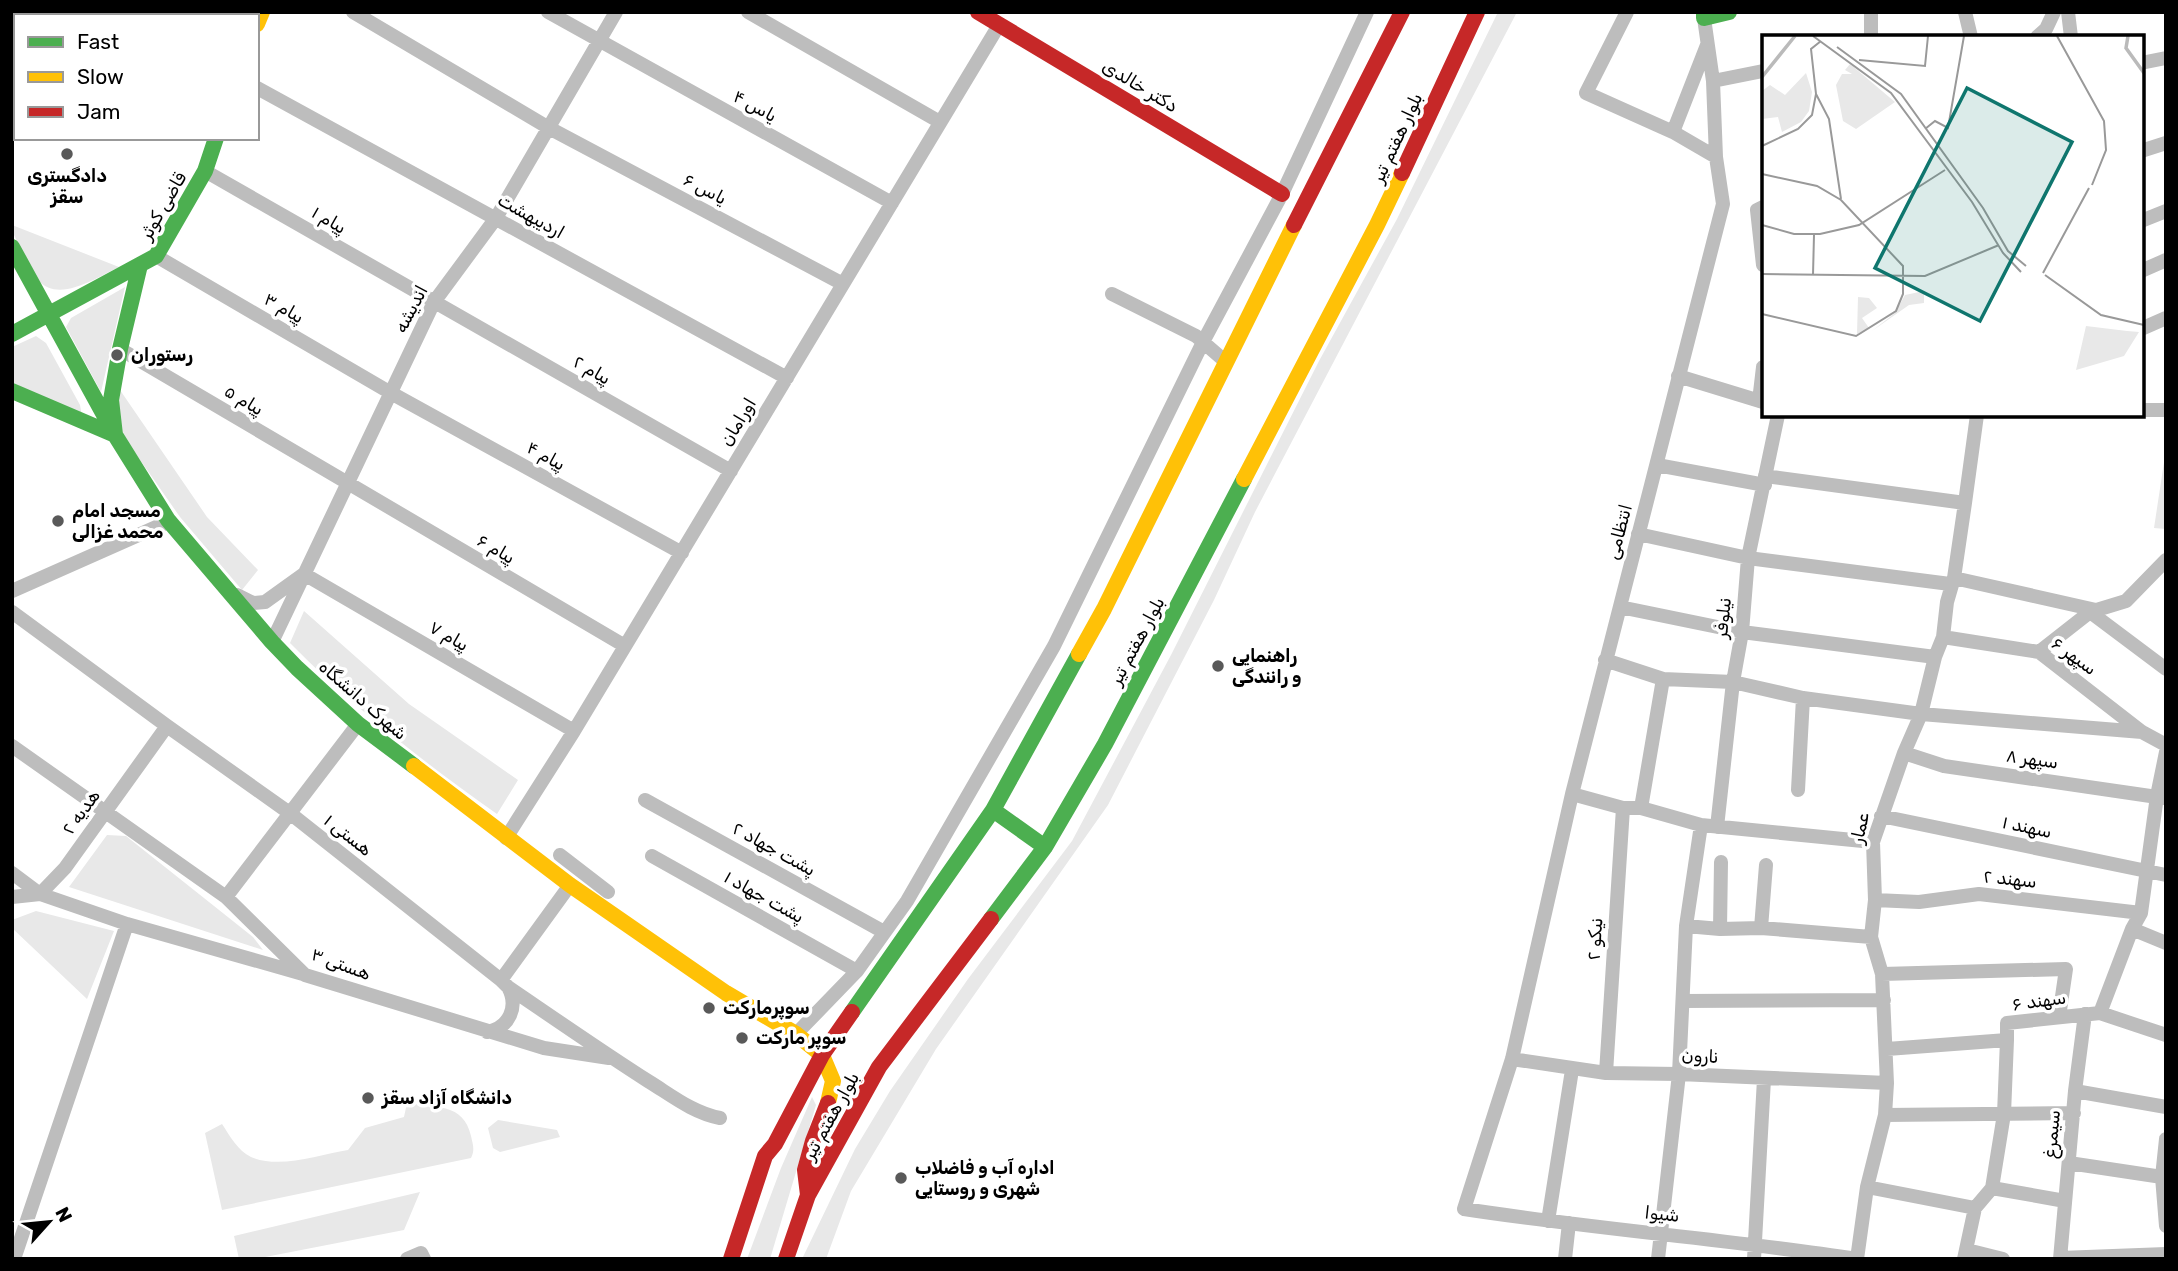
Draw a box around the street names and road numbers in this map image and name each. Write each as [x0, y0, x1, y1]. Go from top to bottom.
street label: دکتر خالدی [1098, 55, 1182, 117]
street label: یاس ۴ [729, 85, 781, 127]
street label: بلوار هفتم تیر [1366, 90, 1428, 188]
street label: قاضی کوثر [134, 168, 191, 245]
street label: یاس ۶ [680, 168, 731, 210]
street label: اردیبهشت [494, 189, 568, 243]
street label: پیام ۱ [307, 201, 350, 239]
street label: اندیشه [389, 281, 433, 337]
street label: پیام ۳ [260, 288, 308, 329]
street label: پیام ۲ [569, 351, 615, 390]
street label: پیام ۵ [220, 380, 268, 421]
street label: اورامان [715, 394, 761, 450]
street label: پیام ۴ [522, 436, 569, 476]
street label: انتظامی [1601, 502, 1637, 562]
street label: پیام ۶ [472, 529, 519, 570]
street label: بلوار هفتم تیر [1104, 593, 1170, 690]
street label: نیلوفر [1710, 596, 1736, 641]
street label: پیام ۷ [425, 616, 473, 657]
street label: سپهر ۶ [2046, 632, 2101, 681]
street label: شهرک دانشگاه [314, 656, 412, 744]
street label: سپهر ۸ [2004, 744, 2060, 775]
street label: هدیه ۲ [57, 785, 105, 839]
street label: هستی ۱ [319, 809, 377, 861]
street label: عمار [1846, 810, 1874, 847]
street label: سهند ۱ [2000, 811, 2054, 843]
street label: پشت جهاد ۲ [728, 817, 819, 882]
street label: سهند ۲ [1982, 865, 2038, 893]
street label: پشت جهاد ۱ [719, 866, 808, 929]
street label: نیکو ۲ [1583, 917, 1607, 961]
street label: هستی ۳ [308, 943, 374, 985]
street label: سهند ۶ [2011, 986, 2067, 1016]
street label: نارون [1681, 1044, 1719, 1068]
street label: بلوار هفتم تیر [797, 1068, 865, 1165]
street label: سیمرغ [2039, 1109, 2066, 1159]
street label: شیوا [1643, 1201, 1681, 1227]

